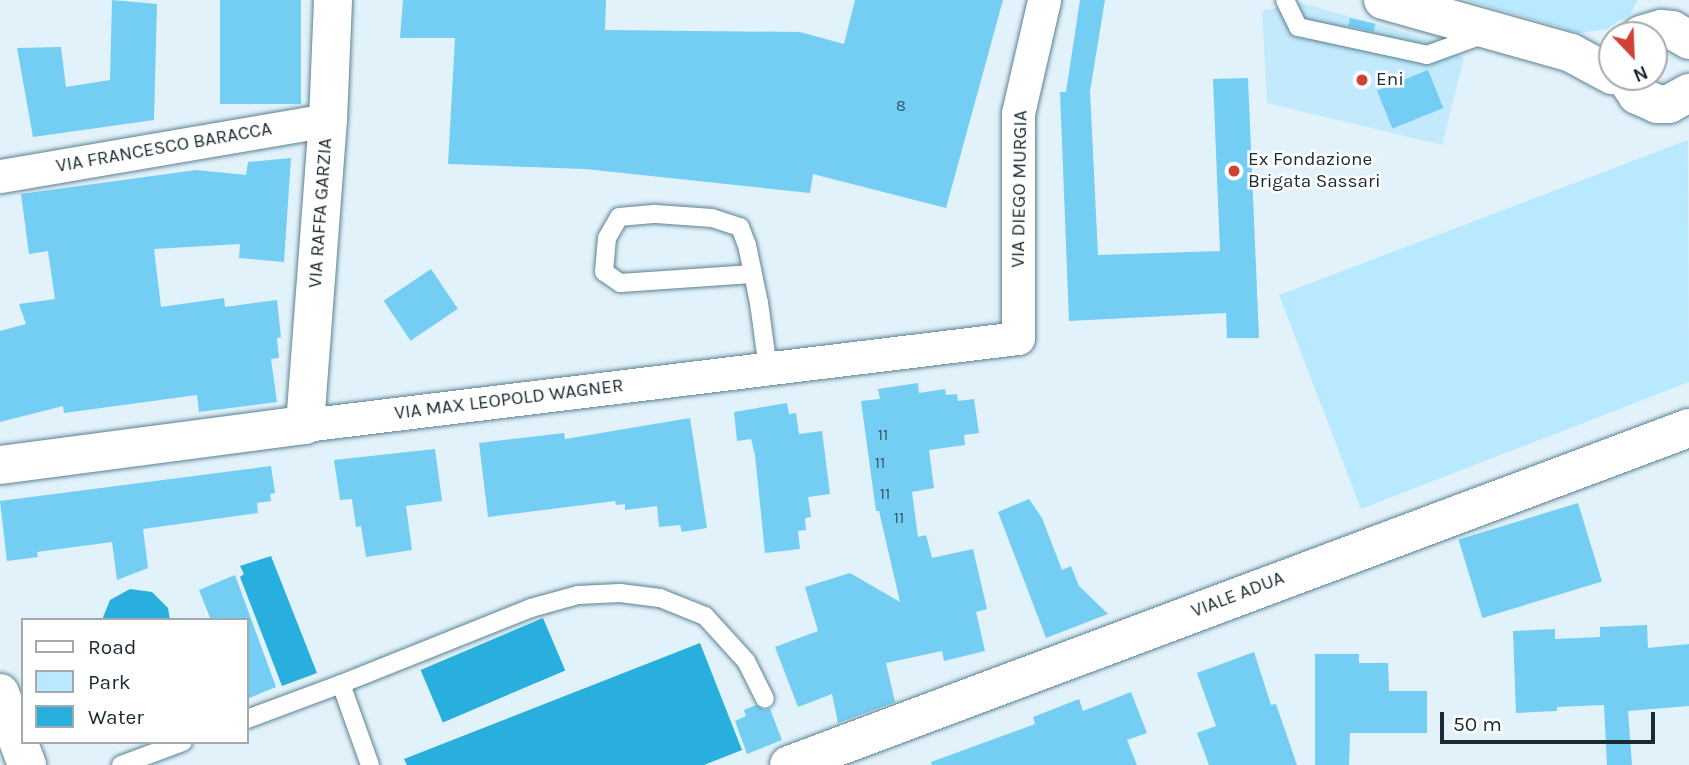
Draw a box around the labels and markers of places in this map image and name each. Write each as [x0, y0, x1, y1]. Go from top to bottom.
place label: Eni [1376, 69, 1404, 91]
marker: Eni [1354, 72, 1370, 88]
place label: Ex Fondazione Brigata Sassari [1248, 149, 1381, 193]
marker: Ex Fondazione Brigata Sassari [1226, 163, 1242, 179]

